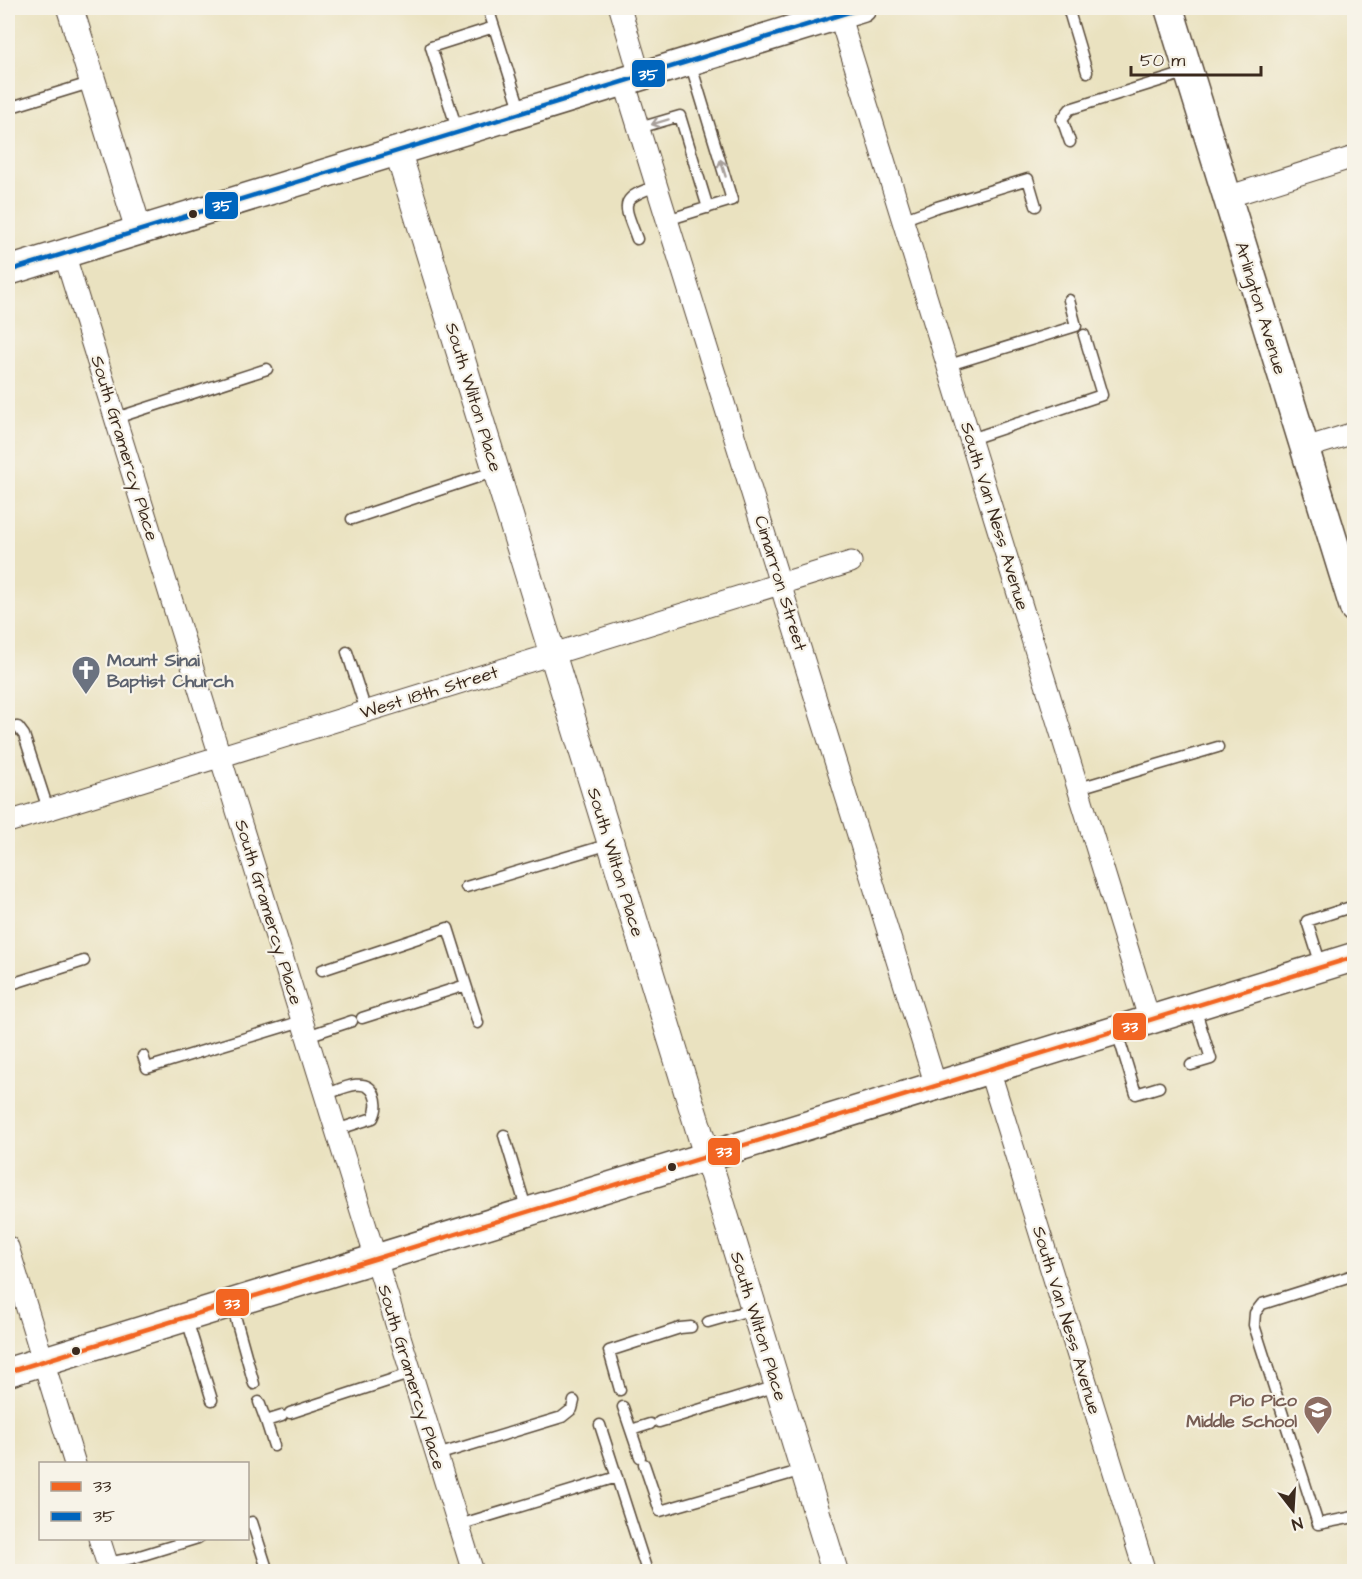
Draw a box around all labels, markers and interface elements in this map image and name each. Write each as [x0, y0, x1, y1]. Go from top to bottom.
scale bar [1131, 39, 1262, 77]
text: 50 m [1140, 48, 1185, 73]
line badge: 35 [631, 59, 666, 88]
text: 35 [637, 64, 658, 86]
one-way arrow [651, 117, 670, 128]
one-way arrow [717, 159, 728, 178]
line badge: 35 [204, 191, 239, 220]
text: 35 [211, 195, 232, 217]
unlabelled marker [187, 208, 199, 220]
street label: Arlington Avenue [1228, 239, 1293, 378]
street label: South Wilton Place [439, 319, 508, 475]
street label: South Gramercy Place [83, 352, 165, 544]
street label: South Van Ness Avenue [954, 419, 1035, 614]
street label: Cimarron Street [748, 512, 813, 655]
place label: Mount Sinai Baptist Church [107, 648, 235, 694]
church icon: Mount Sinai Baptist Church [70, 654, 102, 696]
street label: West 18th Street [357, 659, 502, 725]
street label: South Wilton Place [581, 784, 650, 940]
street label: South Gramercy Place [227, 816, 309, 1008]
line badge: 33 [1112, 1012, 1147, 1041]
text: 33 [1121, 1016, 1139, 1038]
line badge: 33 [707, 1137, 741, 1166]
text: 33 [715, 1141, 733, 1163]
unlabelled marker [666, 1161, 678, 1173]
street label: South Van Ness Avenue [1026, 1223, 1107, 1418]
street label: South Wilton Place [724, 1248, 793, 1404]
street label: South Gramercy Place [370, 1281, 452, 1473]
line badge: 33 [215, 1288, 250, 1317]
text: 33 [223, 1293, 241, 1315]
unlabelled marker [70, 1345, 82, 1357]
place label: Pio Pico Middle School [1186, 1388, 1298, 1434]
school or university icon: Pio Pico Middle School [1302, 1394, 1334, 1436]
legend [39, 1462, 249, 1540]
text: 33 [93, 1474, 111, 1499]
north arrow [1263, 1480, 1323, 1540]
text: 35 [93, 1504, 115, 1529]
text: N [1289, 1511, 1305, 1535]

